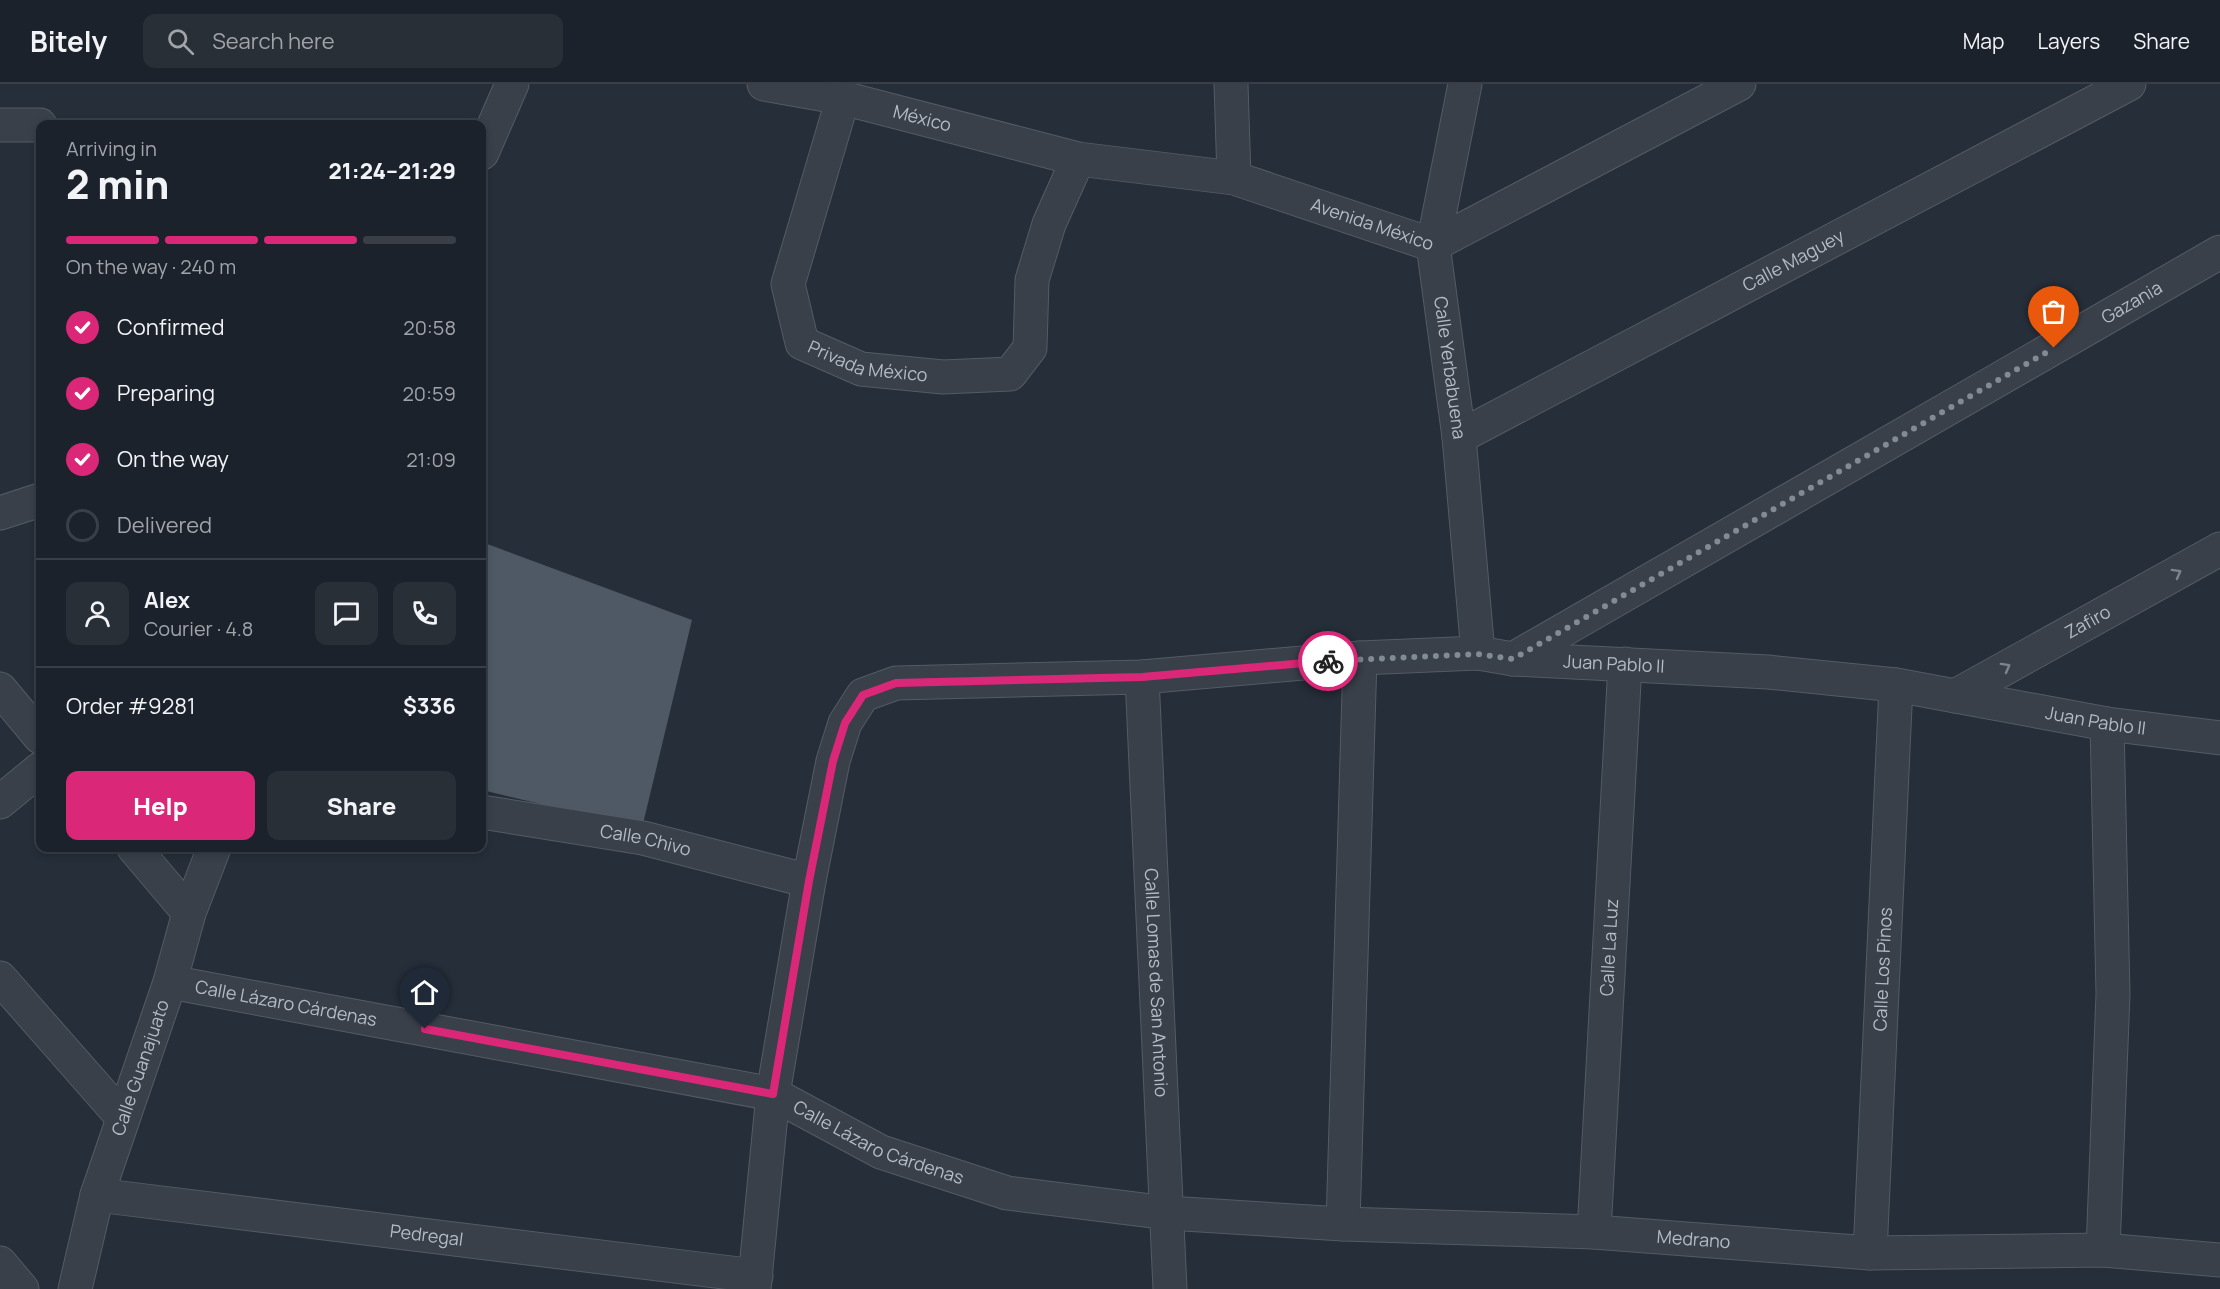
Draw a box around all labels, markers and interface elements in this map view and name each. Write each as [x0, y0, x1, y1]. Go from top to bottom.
search box [143, 14, 563, 68]
text: Bitely [30, 22, 107, 60]
icon: search [164, 25, 197, 58]
text: Search here [212, 26, 335, 56]
text: Map [1963, 27, 2004, 55]
text: Layers [2037, 27, 2100, 55]
text: Share [2133, 27, 2190, 55]
street label: México [891, 99, 954, 137]
text: Arriving in [66, 135, 157, 162]
text: 21:24–21:29 [329, 156, 456, 186]
text: 2 min [66, 157, 169, 211]
street label: Avenida México [1308, 192, 1437, 255]
street label: Calle Maguey [1738, 223, 1848, 297]
text: On the way · 240 m [66, 253, 236, 280]
street label: Gazania [2096, 275, 2166, 329]
pin [2028, 286, 2079, 348]
street label: Calle Yerbabuena [1429, 295, 1472, 441]
icon: bag [2037, 295, 2070, 328]
icon: check [66, 311, 99, 344]
text: Confirmed [117, 312, 225, 342]
text: 20:58 [403, 314, 456, 341]
street label: Privada México [804, 334, 929, 386]
icon: check [66, 377, 99, 410]
text: Preparing [117, 378, 215, 408]
text: 20:59 [402, 380, 456, 407]
icon: check [66, 443, 99, 476]
text: On the way [117, 444, 229, 474]
text: 21:09 [406, 446, 456, 473]
text: Delivered [117, 510, 212, 540]
one-way arrow [2171, 568, 2181, 580]
button: person [66, 582, 129, 645]
button: chat [315, 582, 378, 645]
button: phone [393, 582, 456, 645]
text: Alex [144, 585, 190, 615]
street label: Zafiro [2060, 599, 2115, 644]
text: Courier · 4.8 [144, 615, 253, 642]
courier [1298, 631, 1358, 691]
icon: bike [1312, 645, 1345, 678]
street label: Juan Pablo II [1563, 649, 1665, 678]
one-way arrow [2000, 663, 2011, 674]
text: Order #9281 [66, 691, 196, 721]
text: $336 [403, 691, 456, 721]
street label: Juan Pablo II [2044, 700, 2147, 740]
button: Help [66, 771, 255, 840]
button: Share [267, 771, 456, 840]
street label: Calle Chivo [598, 818, 694, 861]
street label: Calle Lomas de San Antonio [1140, 868, 1174, 1098]
street label: Calle La Luz [1594, 898, 1623, 997]
street label: Calle Los Pinos [1867, 907, 1897, 1032]
pin [399, 967, 450, 1029]
street label: Calle Lázaro Cárdenas [193, 974, 379, 1031]
icon: home [408, 976, 441, 1009]
street label: Calle Guanajuato [105, 996, 174, 1139]
street label: Calle Lázaro Cárdenas [789, 1094, 967, 1189]
street label: Pedregal [389, 1218, 465, 1251]
street label: Medrano [1656, 1224, 1731, 1253]

